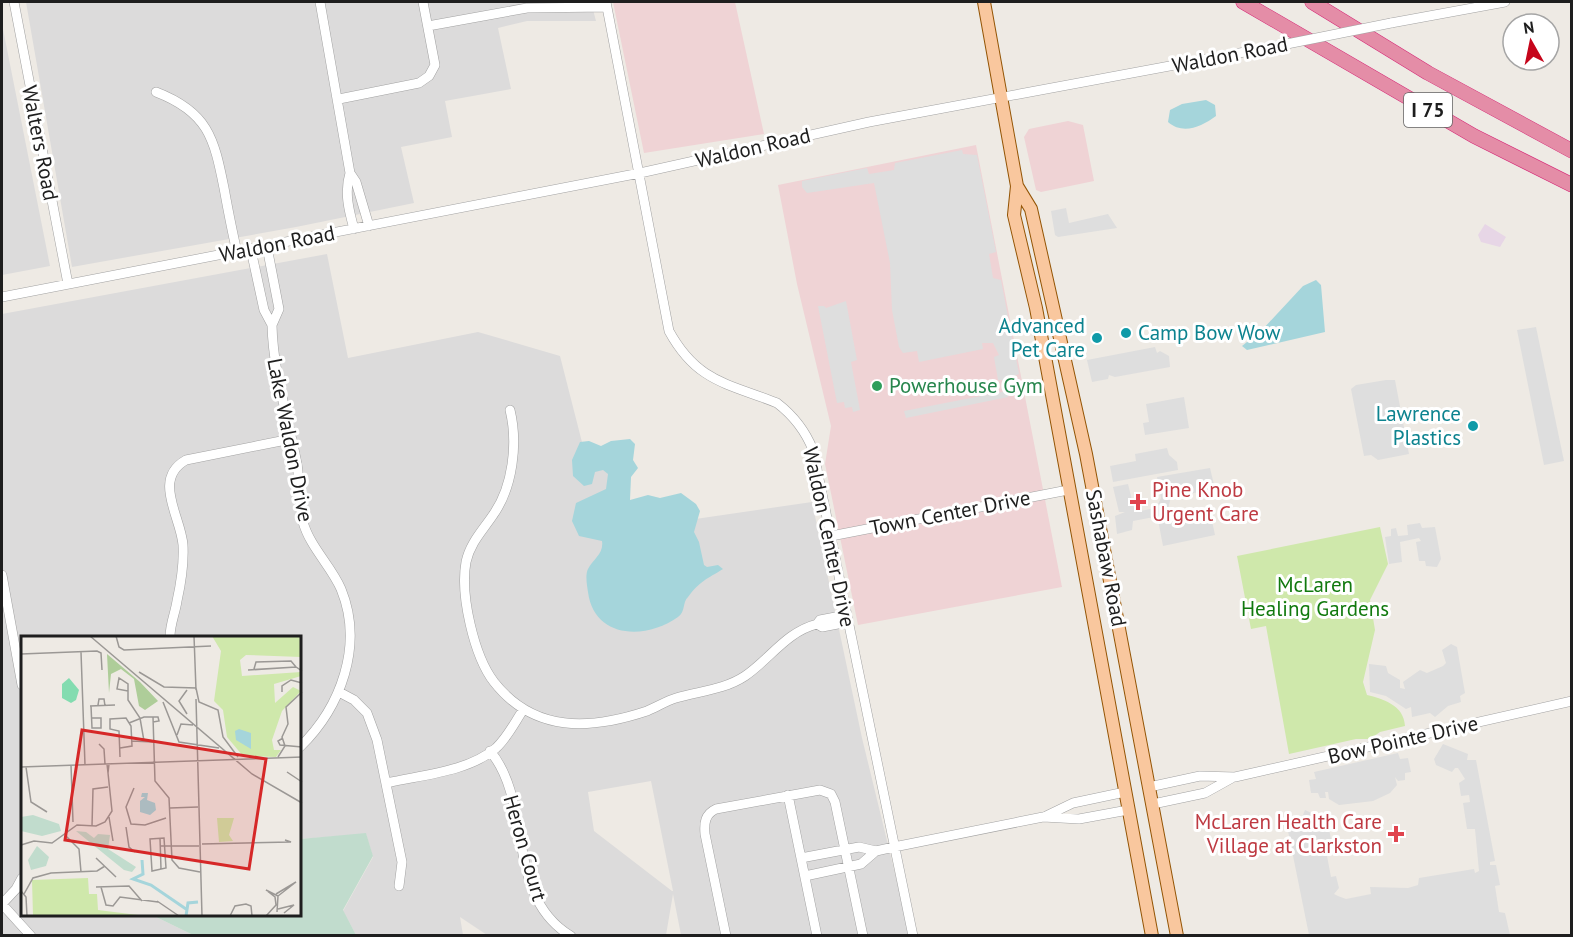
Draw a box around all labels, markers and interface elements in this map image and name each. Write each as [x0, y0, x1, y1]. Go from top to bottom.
north arrow [1501, 12, 1561, 72]
text: N [1522, 16, 1535, 38]
street label: Waldon Road [1170, 30, 1290, 79]
street label: Walters Road [16, 83, 65, 203]
road number: I 75 [1404, 93, 1452, 127]
street label: Waldon Road [693, 121, 813, 174]
street label: Waldon Road [217, 219, 337, 268]
place label: Advanced Pet Care [998, 312, 1085, 363]
place label: Camp Bow Wow [1138, 319, 1281, 346]
marker: Camp Bow Wow [1119, 326, 1133, 340]
marker: Advanced Pet Care [1090, 331, 1104, 345]
street label: Lake Waldon Drive [261, 356, 320, 524]
place label: Powerhouse Gym [889, 372, 1043, 399]
marker: Powerhouse Gym [870, 379, 884, 393]
place label: Lawrence Plastics [1376, 400, 1461, 451]
marker: Lawrence Plastics [1466, 419, 1480, 433]
street label: Waldon Center Drive [797, 444, 862, 629]
place label: Pine Knob Urgent Care [1152, 476, 1259, 527]
street label: Town Center Drive [867, 484, 1033, 541]
street label: Sashabaw Road [1080, 487, 1133, 629]
marker: Pine Knob Urgent Care [1129, 493, 1147, 511]
park label: McLaren Healing Gardens [1241, 571, 1389, 622]
inset map [21, 636, 302, 916]
street label: Bow Pointe Drive [1325, 709, 1481, 770]
street label: Heron Court [497, 792, 553, 904]
place label: McLaren Health Care Village at Clarkston [1195, 808, 1382, 859]
marker: McLaren Health Care Village at Clarkston [1387, 825, 1405, 843]

